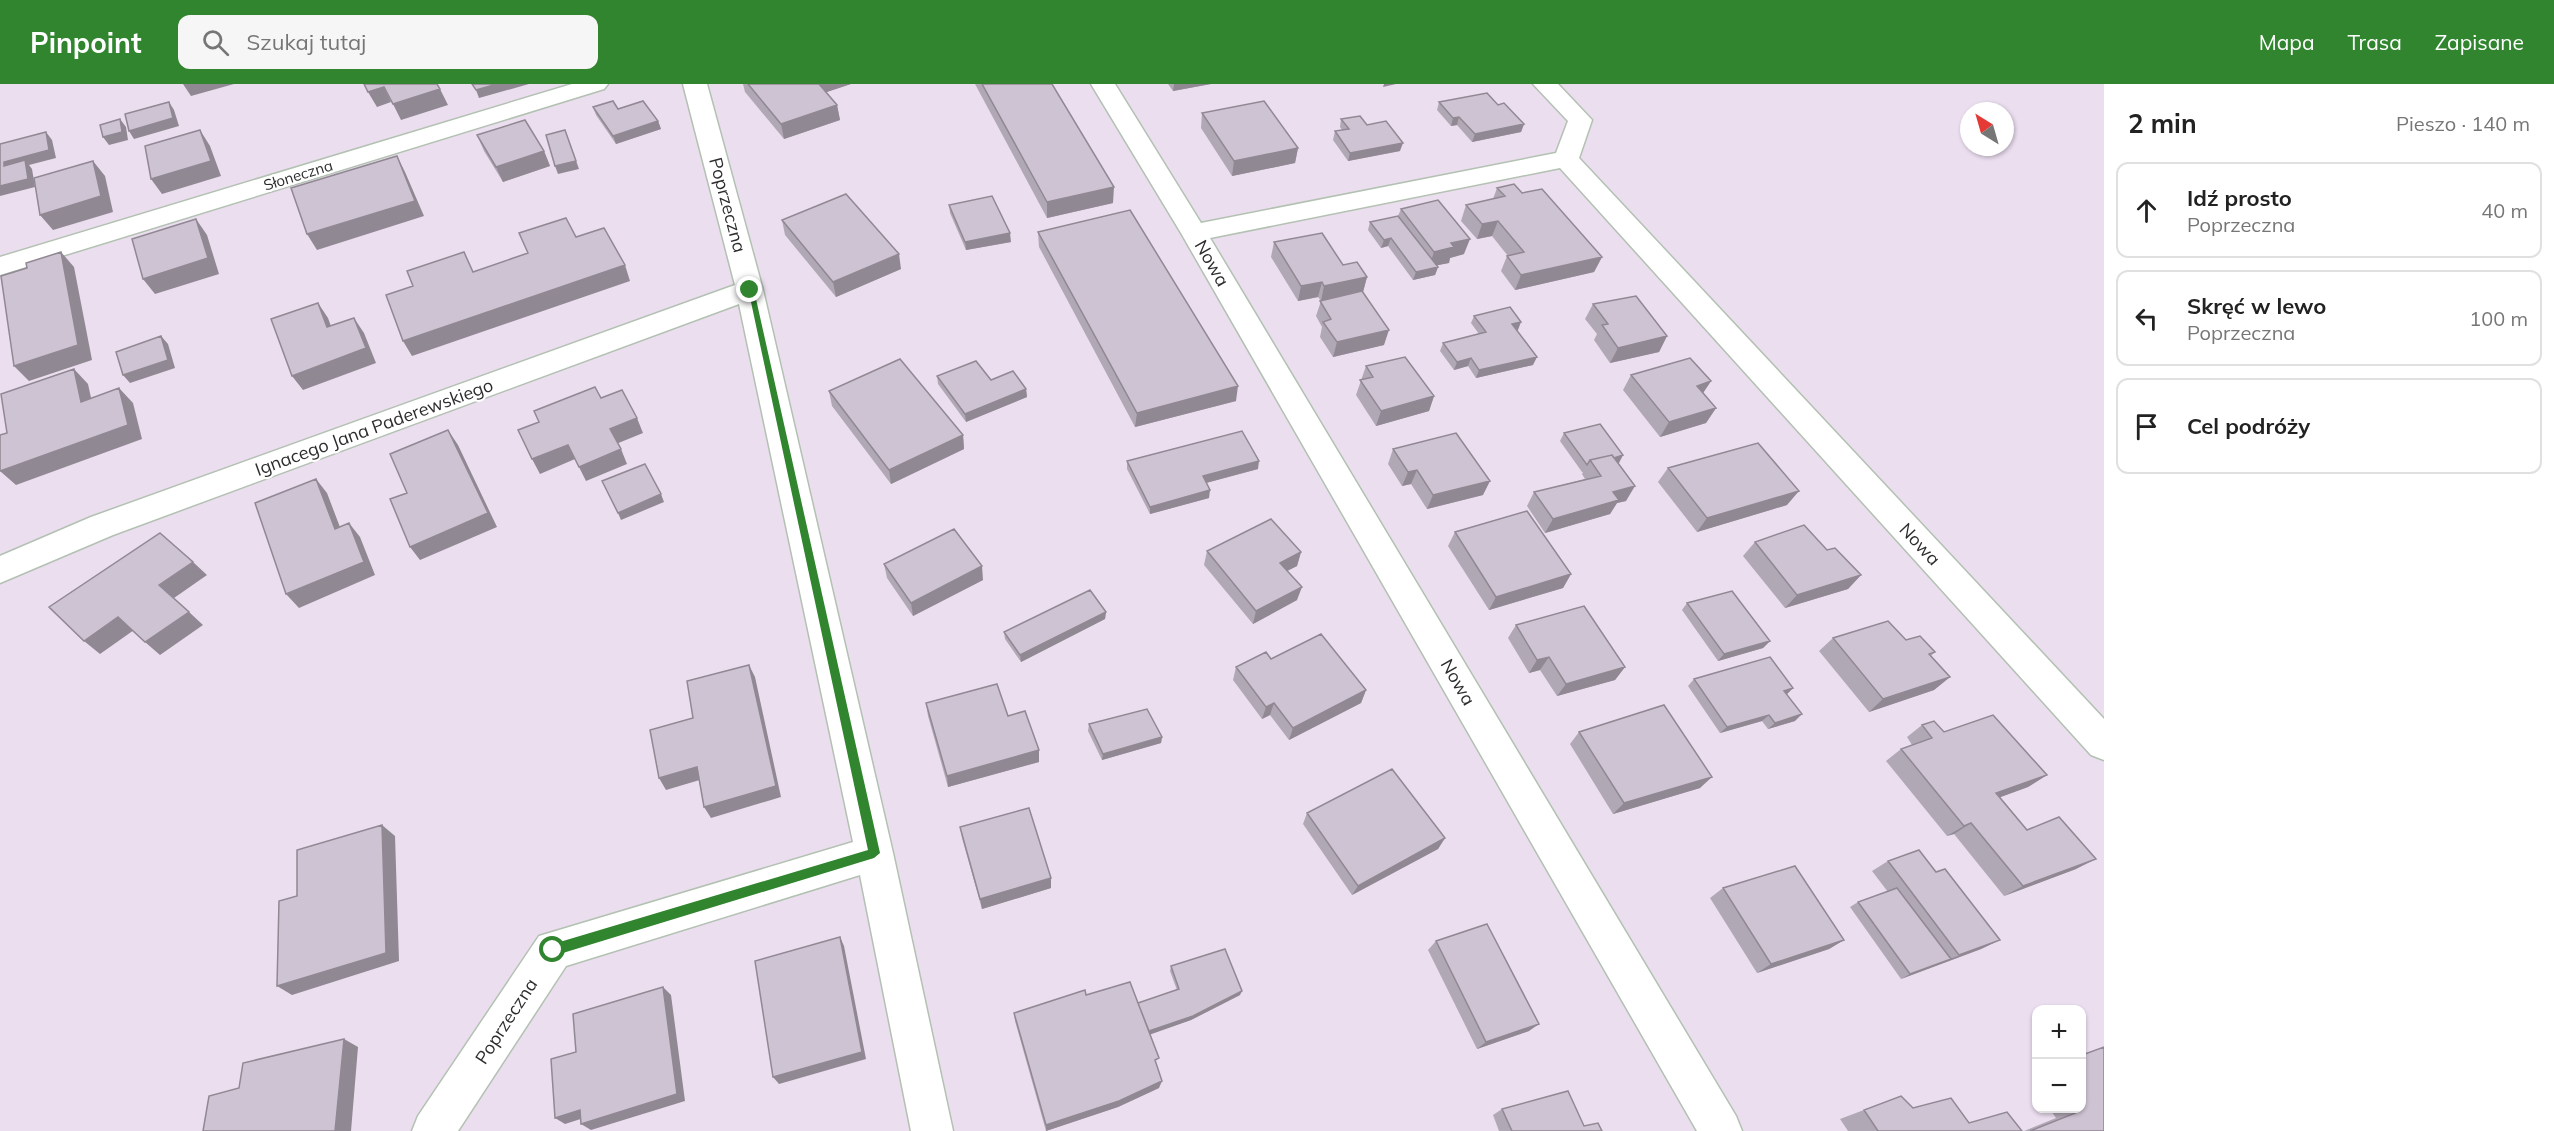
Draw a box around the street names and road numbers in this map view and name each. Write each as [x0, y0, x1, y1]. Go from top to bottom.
street label: Słoneczna [261, 155, 335, 195]
street label: Poprzeczna [704, 155, 752, 255]
street label: Nowa [1190, 236, 1234, 290]
street label: Ignacego Jana Paderewskiego [252, 373, 496, 481]
street label: Nowa [1895, 518, 1945, 570]
street label: Nowa [1436, 655, 1480, 709]
street label: Poprzeczna [470, 974, 542, 1068]

